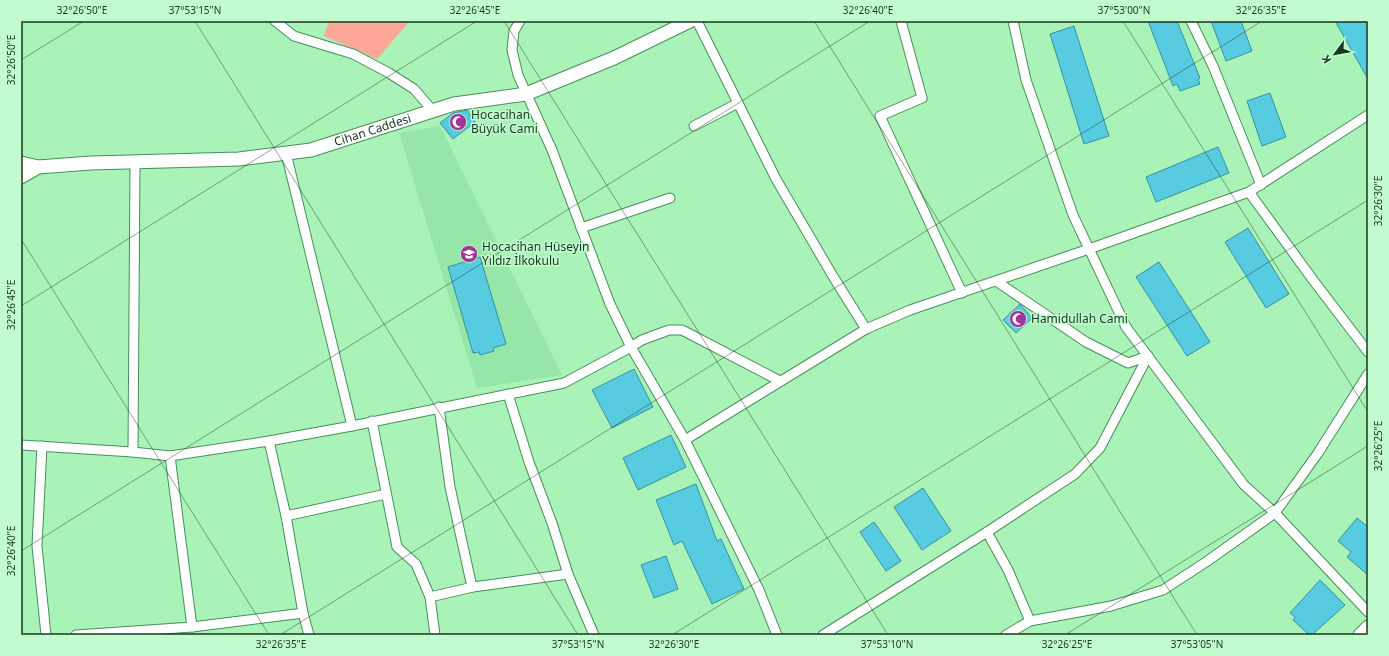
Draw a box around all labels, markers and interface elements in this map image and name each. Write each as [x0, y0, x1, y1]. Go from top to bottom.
text: 32°26'50"E [57, 3, 107, 17]
text: 37°53'15"N [169, 3, 221, 17]
text: 32°26'45"E [450, 3, 500, 17]
text: 32°26'40"E [843, 3, 893, 17]
text: 37°53'00"N [1098, 3, 1150, 17]
text: 32°26'35"E [1236, 3, 1286, 17]
north arrow [1315, 34, 1355, 74]
text: 32°26'50"E [4, 35, 18, 85]
text: K [1317, 52, 1334, 67]
place label: Hocacihan Büyük Cami [471, 106, 538, 137]
street label: Cihan Caddesi [332, 109, 413, 150]
mosque icon: Hocacihan Büyük Cami [448, 112, 468, 132]
text: 32°26'30"E [1371, 176, 1385, 226]
place label: Hocacihan Hüseyin Yıldız İlkokulu [482, 238, 589, 269]
school or university icon: Hocacihan Hüseyin Yıldız İlkokulu [459, 244, 479, 264]
text: 32°26'45"E [4, 280, 18, 330]
mosque icon: Hamidullah Cami [1008, 309, 1028, 329]
place label: Hamidullah Cami [1031, 310, 1128, 327]
text: 32°26'25"E [1371, 421, 1385, 471]
text: 32°26'40"E [4, 526, 18, 576]
text: 32°26'35"E [256, 637, 306, 651]
text: 37°53'15"N [552, 637, 604, 651]
text: 32°26'30"E [649, 637, 699, 651]
text: 37°53'10"N [861, 637, 913, 651]
text: 32°26'25"E [1042, 637, 1092, 651]
text: 37°53'05"N [1171, 637, 1223, 651]

